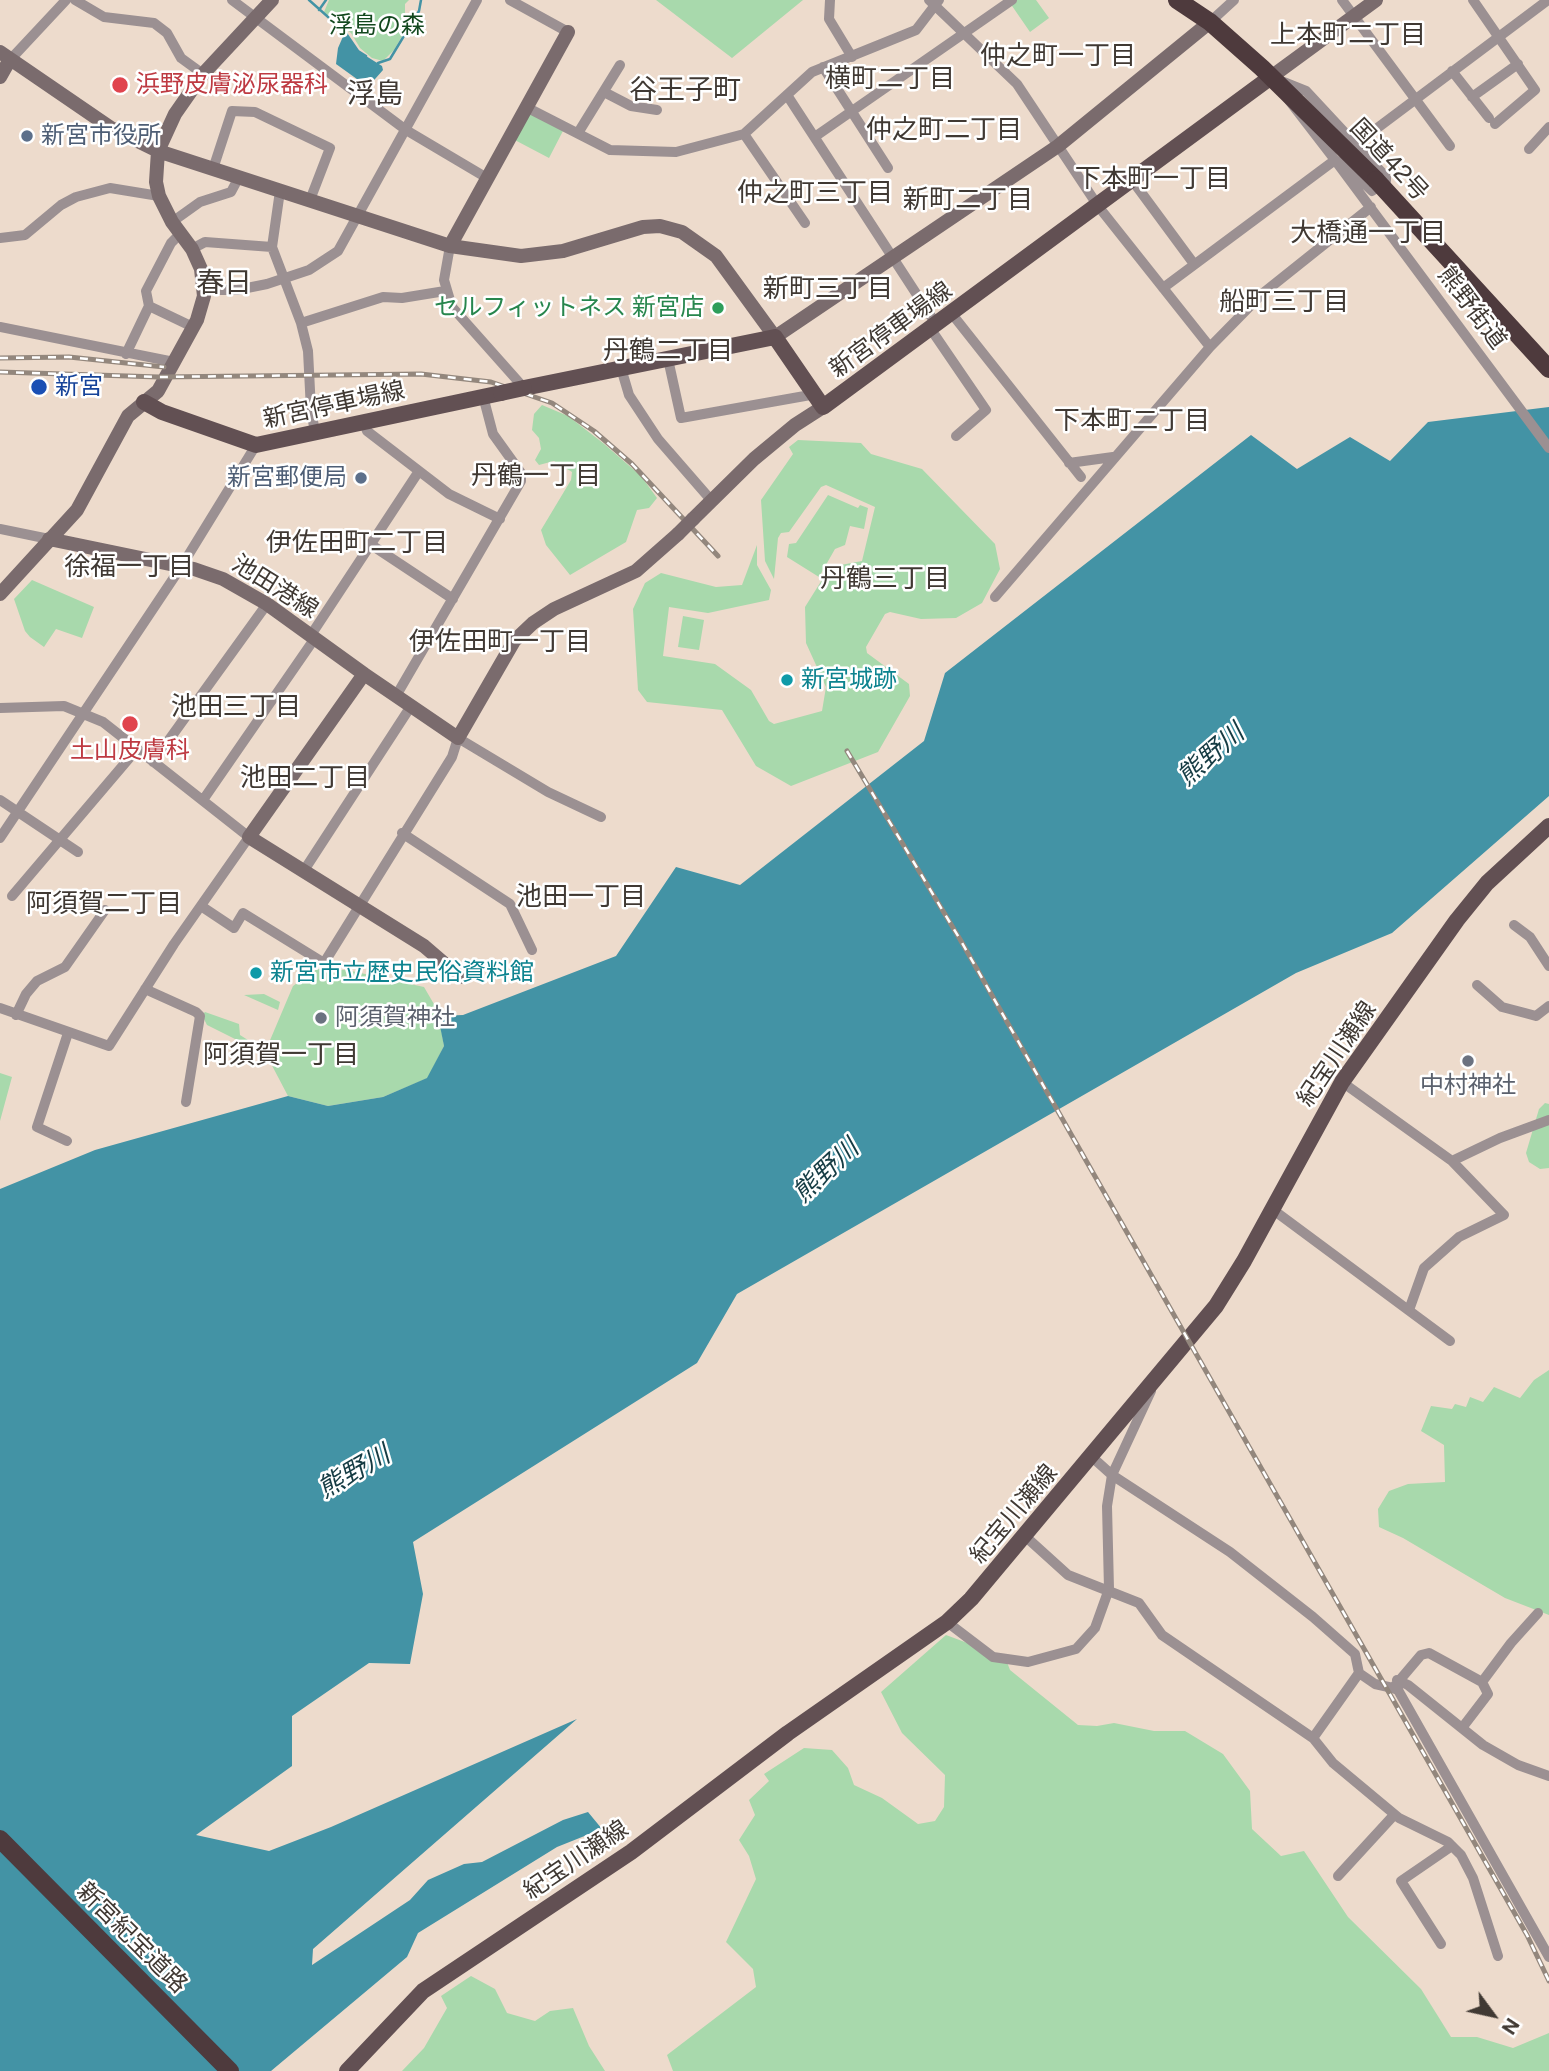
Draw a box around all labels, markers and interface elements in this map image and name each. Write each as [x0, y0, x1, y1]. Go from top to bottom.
park label: 浮島の森 [329, 12, 425, 40]
district label: 上本町二丁目 [1270, 19, 1426, 51]
district label: 仲之町一丁目 [980, 40, 1136, 72]
district label: 横町二丁目 [825, 63, 955, 95]
place label: 浜野皮膚泌尿器科 [136, 71, 328, 99]
district label: 谷王子町 [629, 73, 741, 107]
marker: 浜野皮膚泌尿器科 [110, 75, 130, 95]
district label: 浮島 [347, 77, 403, 111]
street label: 国道42号 [1344, 113, 1434, 207]
district label: 仲之町二丁目 [866, 114, 1022, 146]
place label: 新宮市役所 [41, 122, 161, 150]
marker: 新宮市役所 [19, 128, 35, 144]
district label: 下本町一丁目 [1075, 163, 1231, 195]
district label: 仲之町三丁目 [737, 177, 893, 209]
district label: 新町二丁目 [903, 184, 1033, 216]
district label: 大橋通一丁目 [1290, 217, 1446, 249]
street label: 熊野街道 [1432, 261, 1512, 355]
district label: 春日 [196, 266, 252, 300]
district label: 新町三丁目 [763, 273, 893, 305]
street label: 新宮停車場線 [824, 276, 958, 384]
district label: 船町三丁目 [1219, 286, 1349, 318]
place label: セルフィットネス 新宮店 [434, 294, 704, 322]
marker: セルフィットネス 新宮店 [710, 300, 726, 316]
district label: 丹鶴二丁目 [603, 335, 733, 367]
place label: 新宮 [55, 373, 103, 401]
street label: 新宮停車場線 [261, 376, 407, 434]
marker: 新宮 [29, 377, 49, 397]
district label: 下本町二丁目 [1054, 405, 1210, 437]
district label: 丹鶴一丁目 [471, 460, 601, 492]
place label: 新宮郵便局 [227, 464, 347, 492]
marker: 新宮郵便局 [353, 470, 369, 486]
district label: 伊佐田町二丁目 [266, 527, 448, 559]
street label: 池田港線 [227, 549, 323, 625]
district label: 徐福一丁目 [64, 551, 194, 583]
district label: 丹鶴三丁目 [820, 563, 950, 595]
district label: 伊佐田町一丁目 [409, 626, 591, 658]
place label: 新宮城跡 [801, 666, 897, 694]
marker: 新宮城跡 [779, 672, 795, 688]
district label: 池田三丁目 [171, 691, 301, 723]
marker: 土山皮膚科 [120, 714, 140, 734]
water label: 熊野川 [1171, 718, 1251, 792]
place label: 土山皮膚科 [70, 737, 190, 765]
district label: 池田二丁目 [240, 762, 370, 794]
district label: 池田一丁目 [516, 881, 646, 913]
district label: 阿須賀二丁目 [26, 888, 182, 920]
place label: 新宮市立歴史民俗資料館 [270, 959, 534, 987]
marker: 新宮市立歴史民俗資料館 [248, 965, 264, 981]
street label: 紀宝川瀬線 [1292, 996, 1382, 1112]
place label: 阿須賀神社 [335, 1004, 455, 1032]
marker: 阿須賀神社 [313, 1010, 329, 1026]
district label: 阿須賀一丁目 [203, 1039, 359, 1071]
marker: 中村神社 [1460, 1053, 1476, 1069]
place label: 中村神社 [1420, 1072, 1516, 1100]
water label: 熊野川 [787, 1133, 865, 1209]
water label: 熊野川 [312, 1439, 396, 1505]
street label: 紀宝川瀬線 [964, 1459, 1064, 1569]
street label: 紀宝川瀬線 [518, 1815, 634, 1905]
street label: 新宮紀宝道路 [71, 1877, 193, 1999]
north arrow [1458, 1980, 1528, 2050]
text: N [1497, 2014, 1524, 2039]

